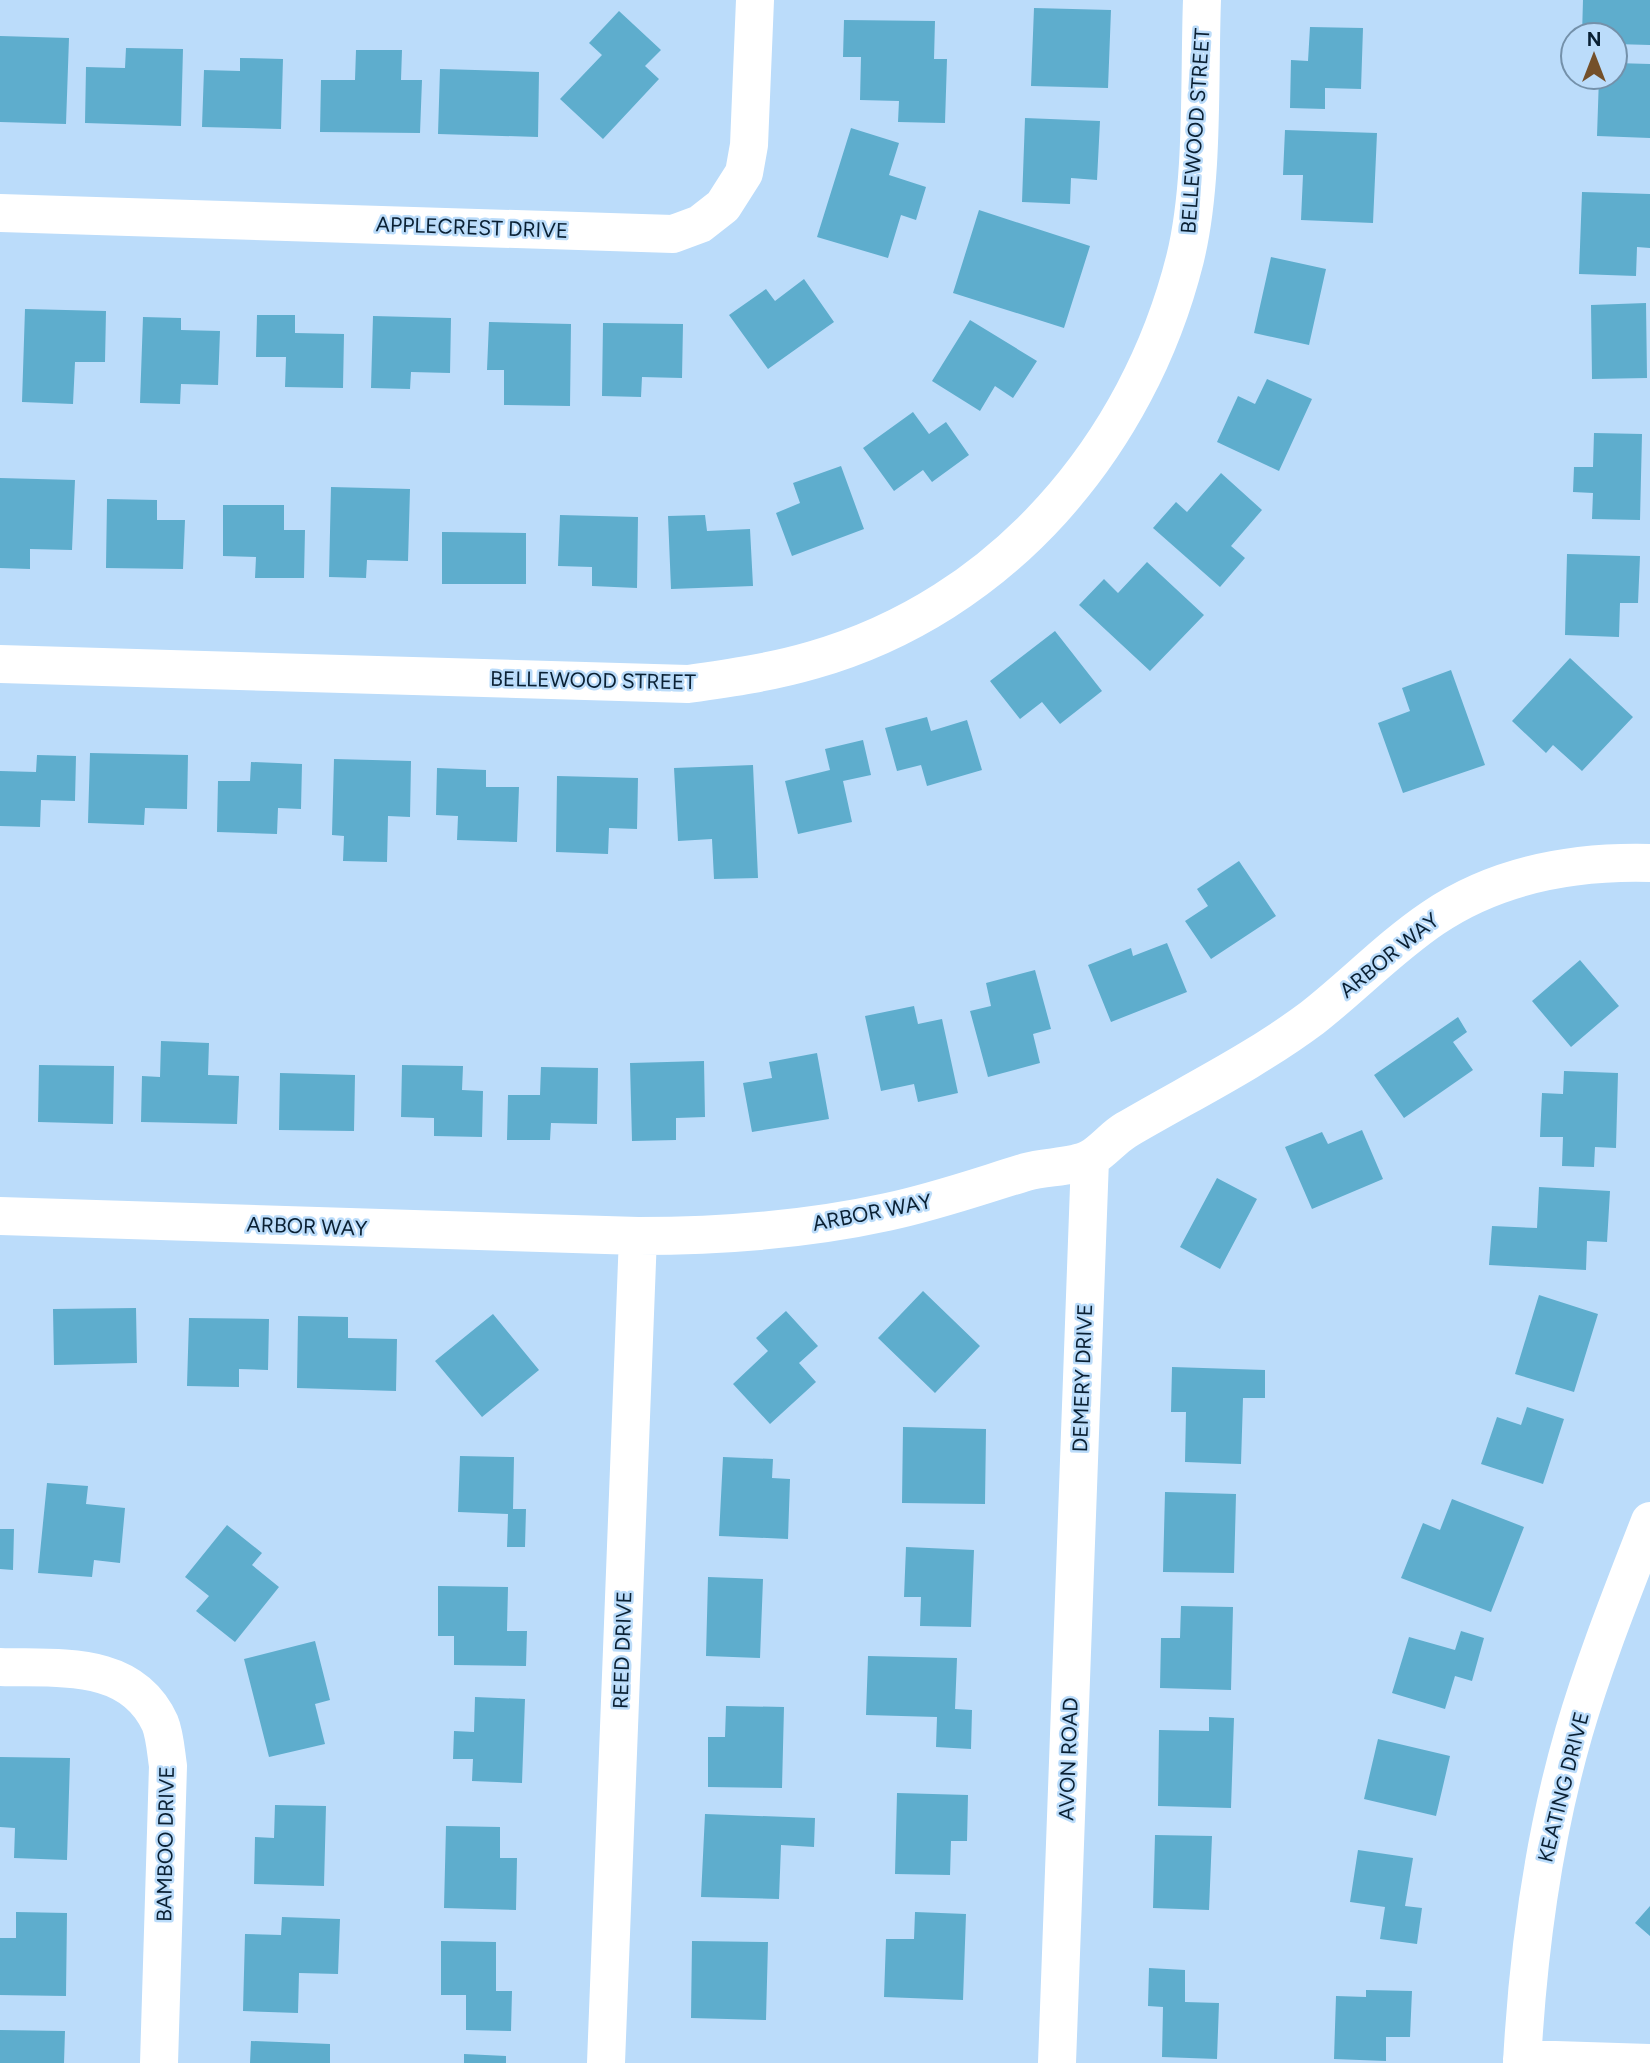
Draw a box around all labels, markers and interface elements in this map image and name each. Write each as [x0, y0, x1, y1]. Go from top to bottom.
north arrow [1559, 21, 1629, 91]
street label: BELLEWOOD STREET [1175, 27, 1215, 235]
text: N [1587, 28, 1601, 51]
street label: APPLECREST DRIVE [375, 211, 569, 243]
street label: BELLEWOOD STREET [490, 666, 697, 694]
street label: ARBOR WAY [1334, 907, 1444, 1003]
street label: ARBOR WAY [810, 1188, 934, 1236]
street label: ARBOR WAY [246, 1211, 368, 1241]
street label: DEMERY DRIVE [1067, 1303, 1097, 1453]
street label: REED DRIVE [607, 1591, 637, 1709]
street label: AVON ROAD [1053, 1697, 1083, 1821]
street label: KEATING DRIVE [1532, 1709, 1594, 1865]
street label: BAMBOO DRIVE [151, 1766, 179, 1922]

